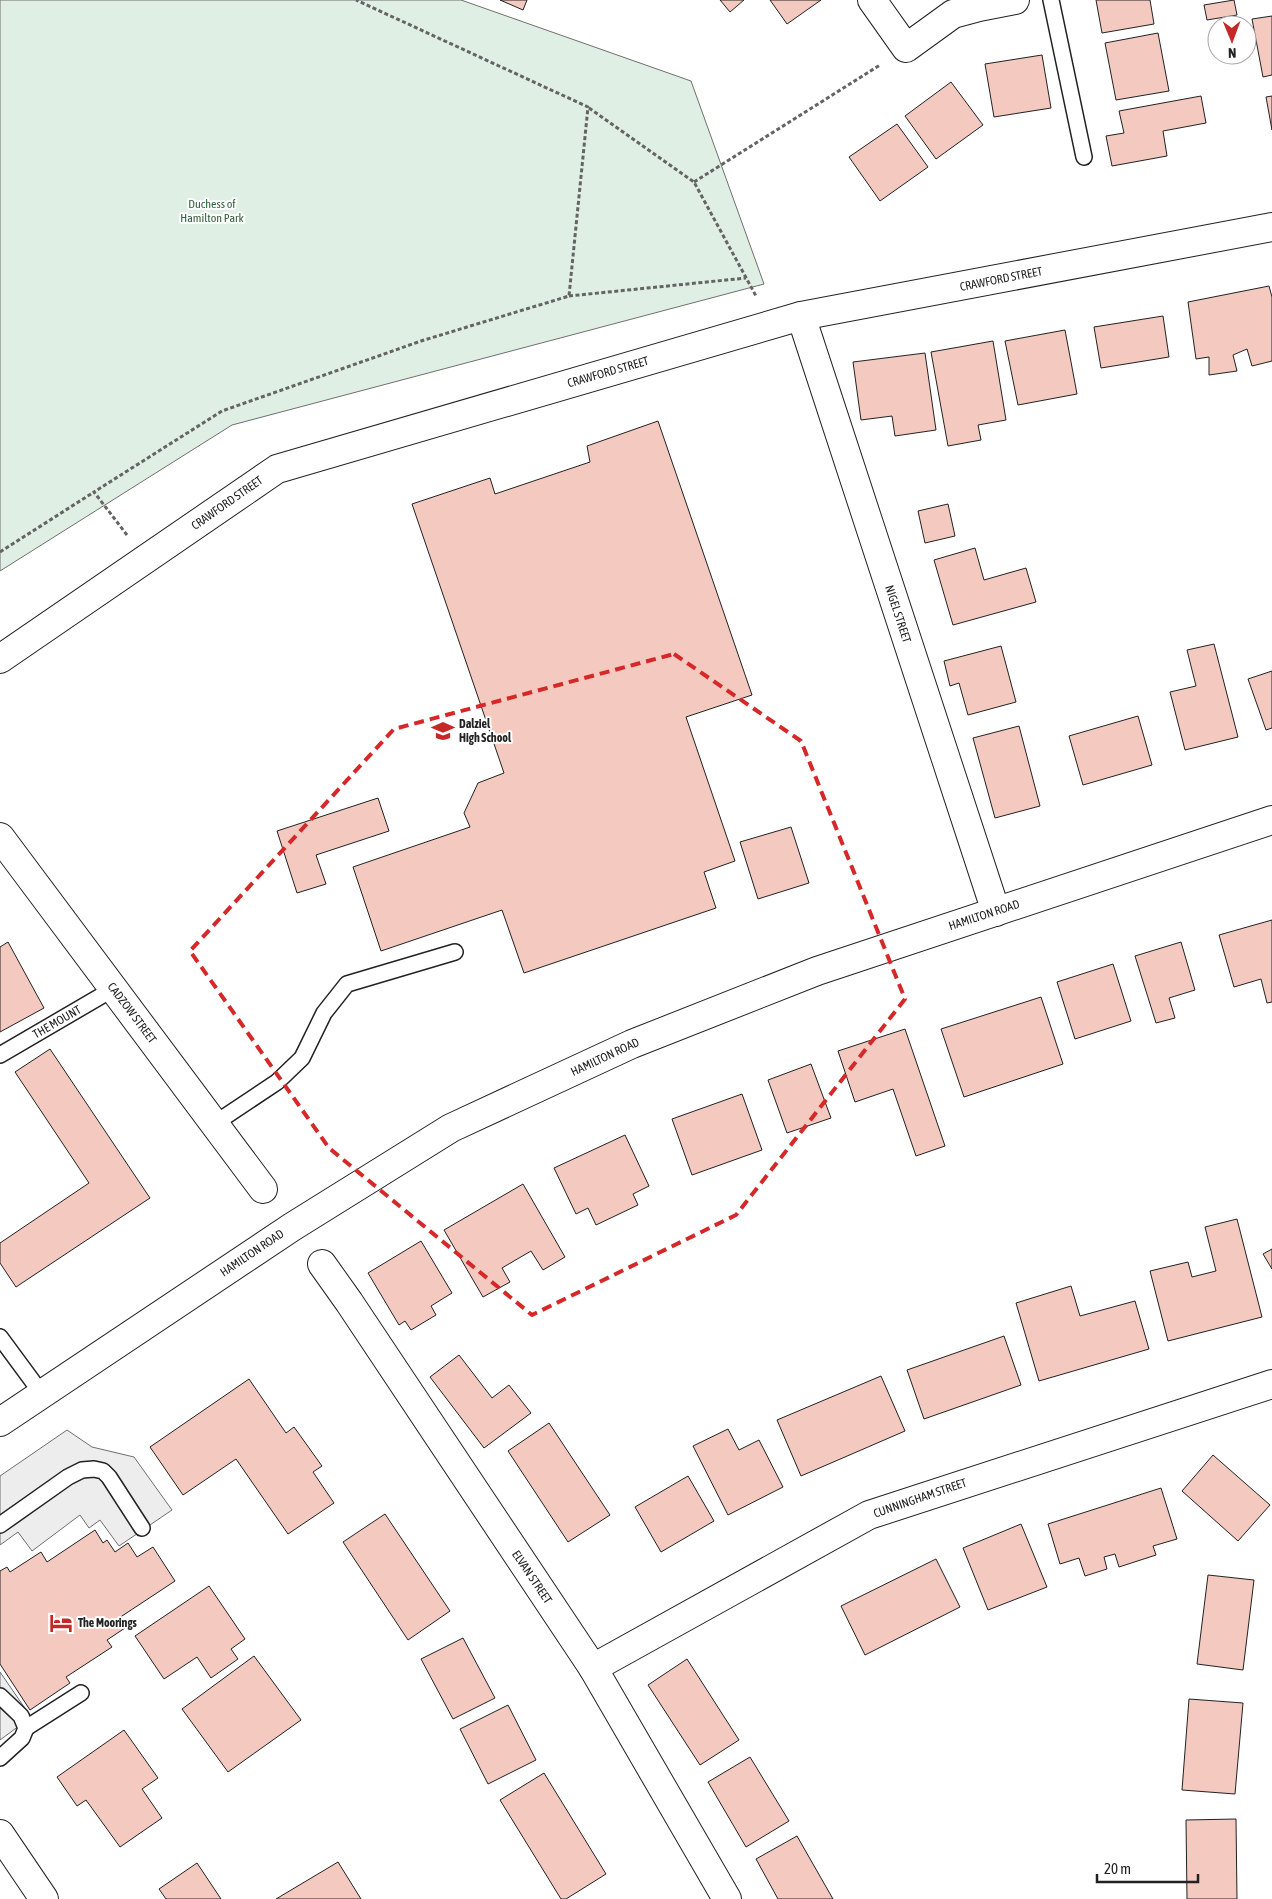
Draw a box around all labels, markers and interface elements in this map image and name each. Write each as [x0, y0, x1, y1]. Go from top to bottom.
north arrow [1207, 15, 1257, 65]
text: N [1228, 45, 1236, 61]
park label: Duchess of Hamilton Park [180, 197, 245, 225]
street label: CRAWFORD STREET [959, 264, 1044, 294]
street label: CRAWFORD STREET [566, 354, 651, 390]
street label: CRAWFORD STREET [189, 473, 266, 533]
street label: NIGEL STREET [882, 583, 914, 645]
place label: Dalziel High School [459, 717, 512, 745]
school or university icon: Dalziel High School [430, 718, 456, 744]
street label: HAMILTON ROAD [947, 897, 1022, 933]
street label: CADZOW STREET [105, 980, 160, 1047]
street label: THE MOUNT [30, 1002, 84, 1041]
street label: HAMILTON ROAD [569, 1035, 642, 1079]
street label: HAMILTON ROAD [218, 1226, 287, 1279]
street label: CUNNINGHAM STREET [872, 1475, 969, 1520]
street label: ELVAN STREET [509, 1548, 555, 1607]
hotel icon: The Moorings [48, 1610, 74, 1636]
place label: The Moorings [78, 1616, 138, 1630]
scale bar [1097, 1852, 1198, 1884]
text: 20 m [1104, 1860, 1131, 1877]

